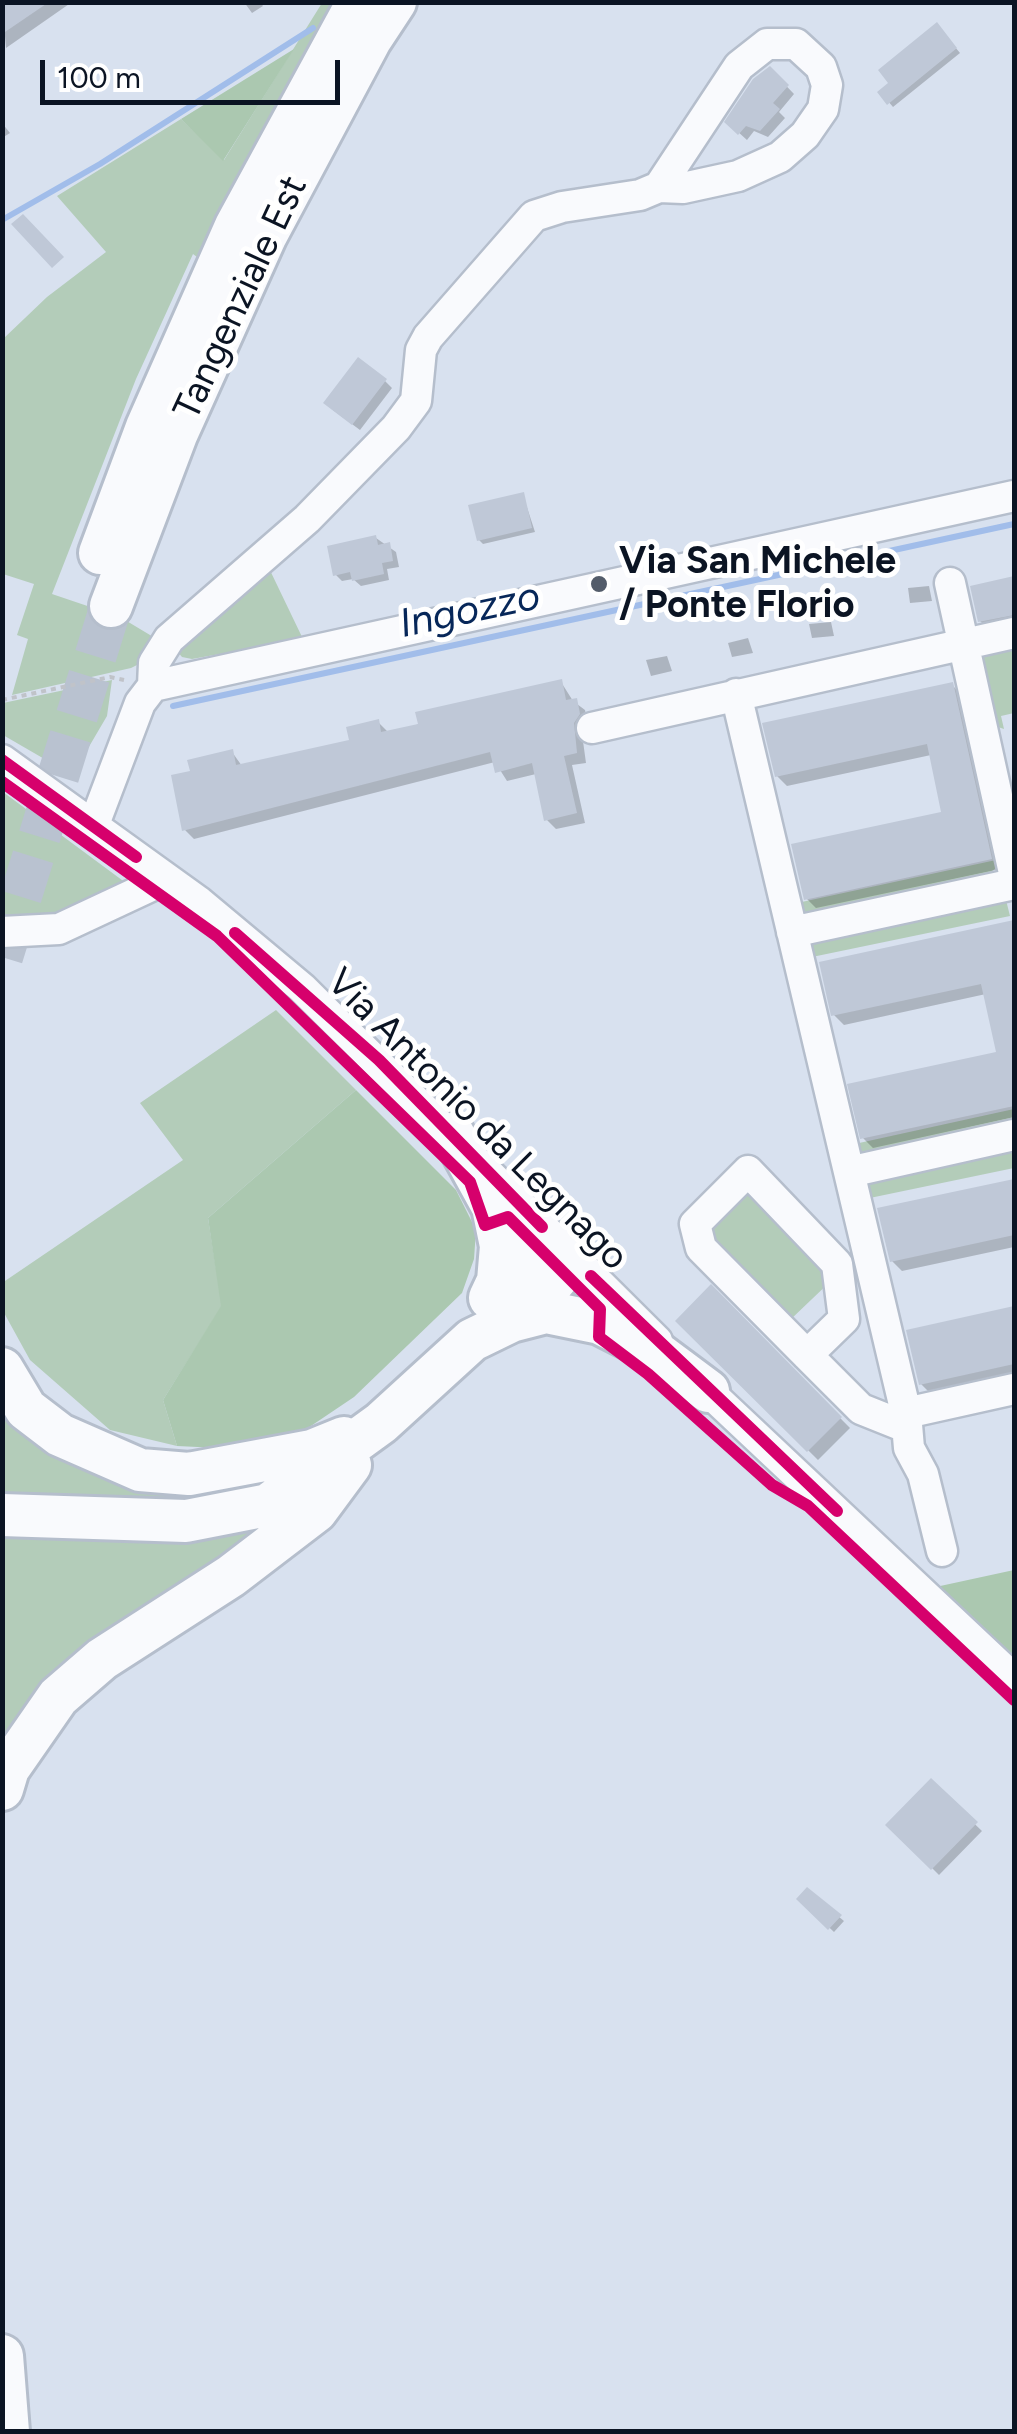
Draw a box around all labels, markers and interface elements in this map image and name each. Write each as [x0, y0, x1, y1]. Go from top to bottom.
scale bar [45, 40, 345, 102]
text: 100 m [57, 59, 141, 96]
street label: Tangenziale Est [165, 169, 317, 427]
place label: Via San Michele / Ponte Florio [619, 539, 896, 628]
water label: Ingozzo [395, 573, 545, 649]
marker: Via San Michele / Ponte Florio [588, 573, 610, 595]
street label: Via Antonio da Legnago [317, 960, 637, 1280]

